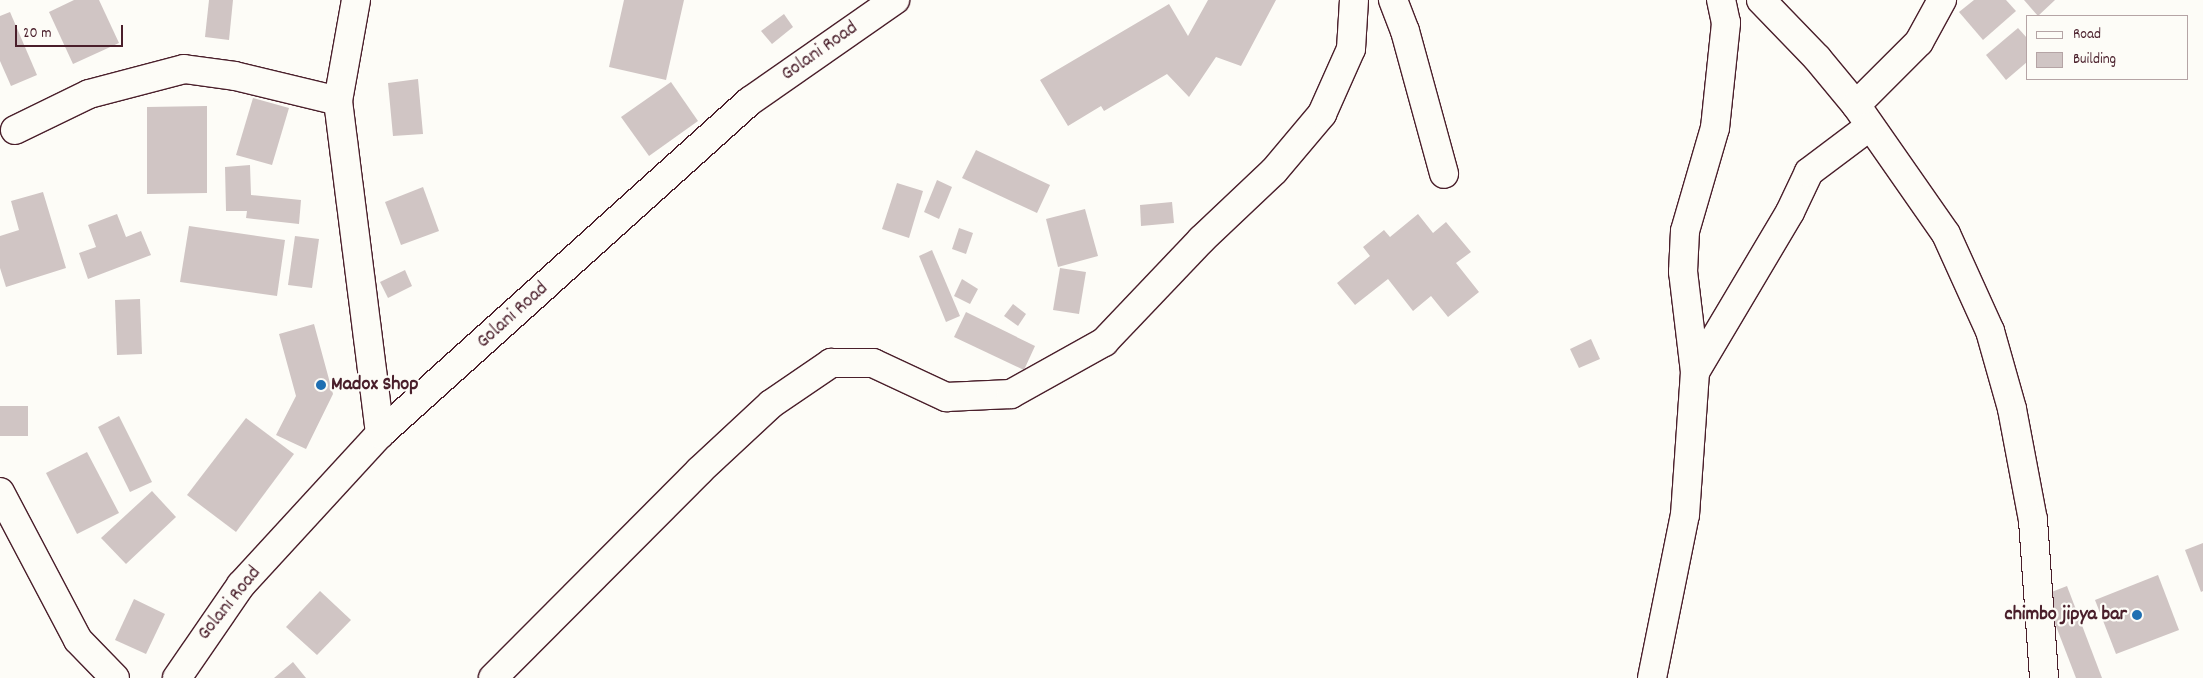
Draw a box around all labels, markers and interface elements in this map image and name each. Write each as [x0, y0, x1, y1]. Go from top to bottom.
scale bar [18, 15, 125, 47]
legend [2026, 15, 2188, 80]
street label: Golani Road [777, 17, 863, 87]
text: 20 m [23, 23, 51, 45]
text: Road [2073, 24, 2101, 46]
text: Building [2073, 49, 2116, 71]
street label: Golani Road [472, 278, 554, 354]
place label: Madox Shop [331, 373, 418, 397]
marker: Madox Shop [315, 379, 327, 391]
street label: Golani Road [193, 562, 267, 646]
place label: chimbo jipya bar [2005, 603, 2127, 627]
marker: chimbo jipya bar [2131, 609, 2143, 621]

